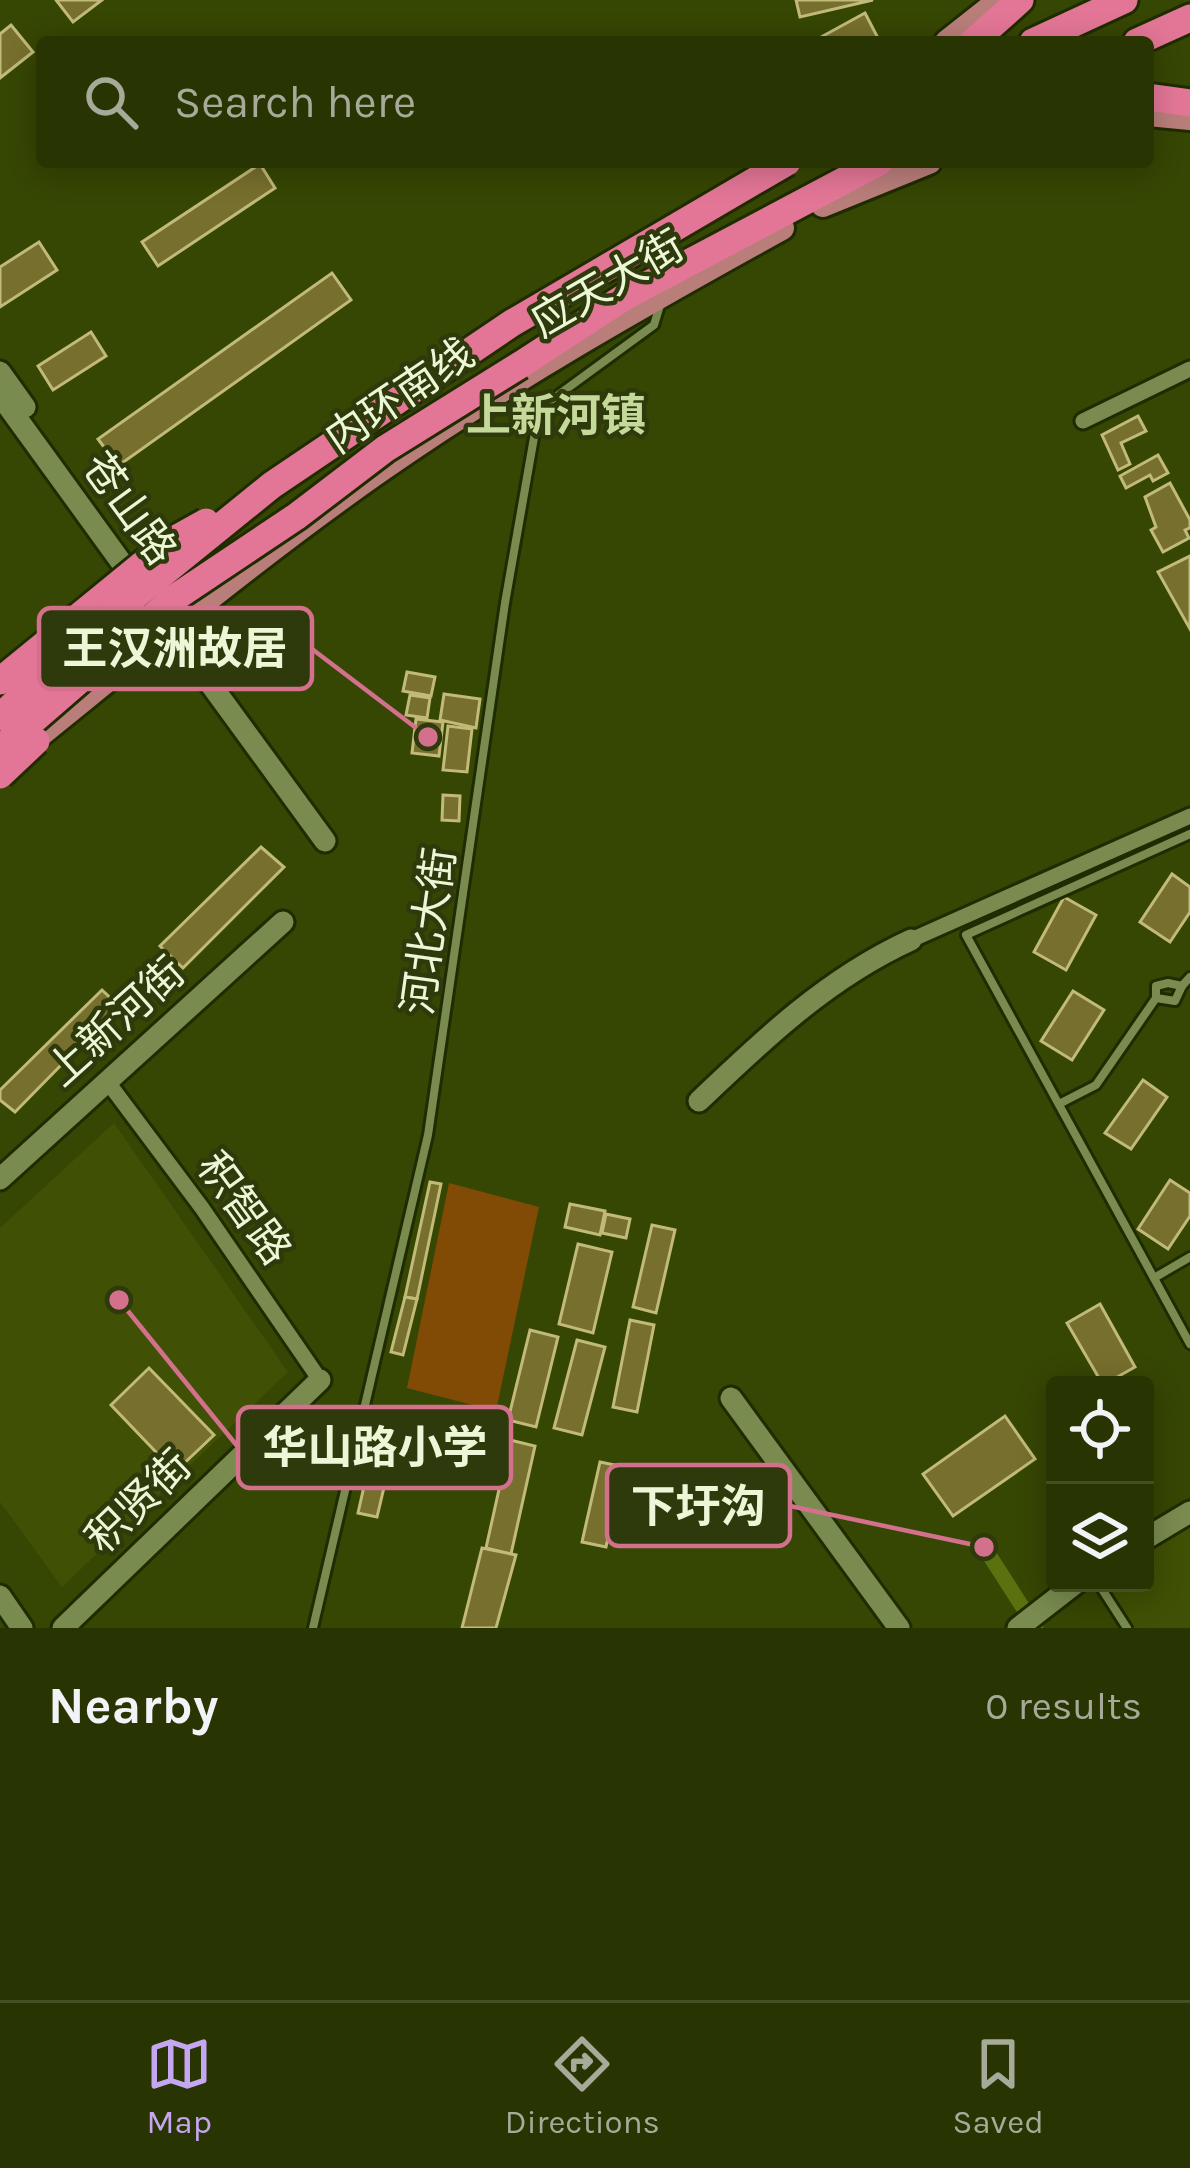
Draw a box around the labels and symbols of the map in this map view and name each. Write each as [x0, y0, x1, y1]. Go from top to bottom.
street label: 应天大街 [522, 220, 693, 348]
street label: 内环南线 [316, 328, 483, 464]
district label: 上新河镇 [466, 390, 646, 442]
street label: 苍山路 [72, 443, 186, 574]
callout: 王汉洲故居 [39, 608, 312, 689]
text: 王汉洲故居 [62, 623, 288, 675]
street label: 河北大街 [393, 844, 465, 1018]
street label: 上新河街 [37, 947, 195, 1097]
street label: 积智路 [187, 1143, 301, 1274]
callout: 华山路小学 [238, 1407, 511, 1488]
text: 华山路小学 [262, 1422, 488, 1474]
street label: 积贤街 [76, 1440, 201, 1563]
callout: 下圩沟 [607, 1465, 790, 1546]
text: 下圩沟 [630, 1481, 766, 1533]

